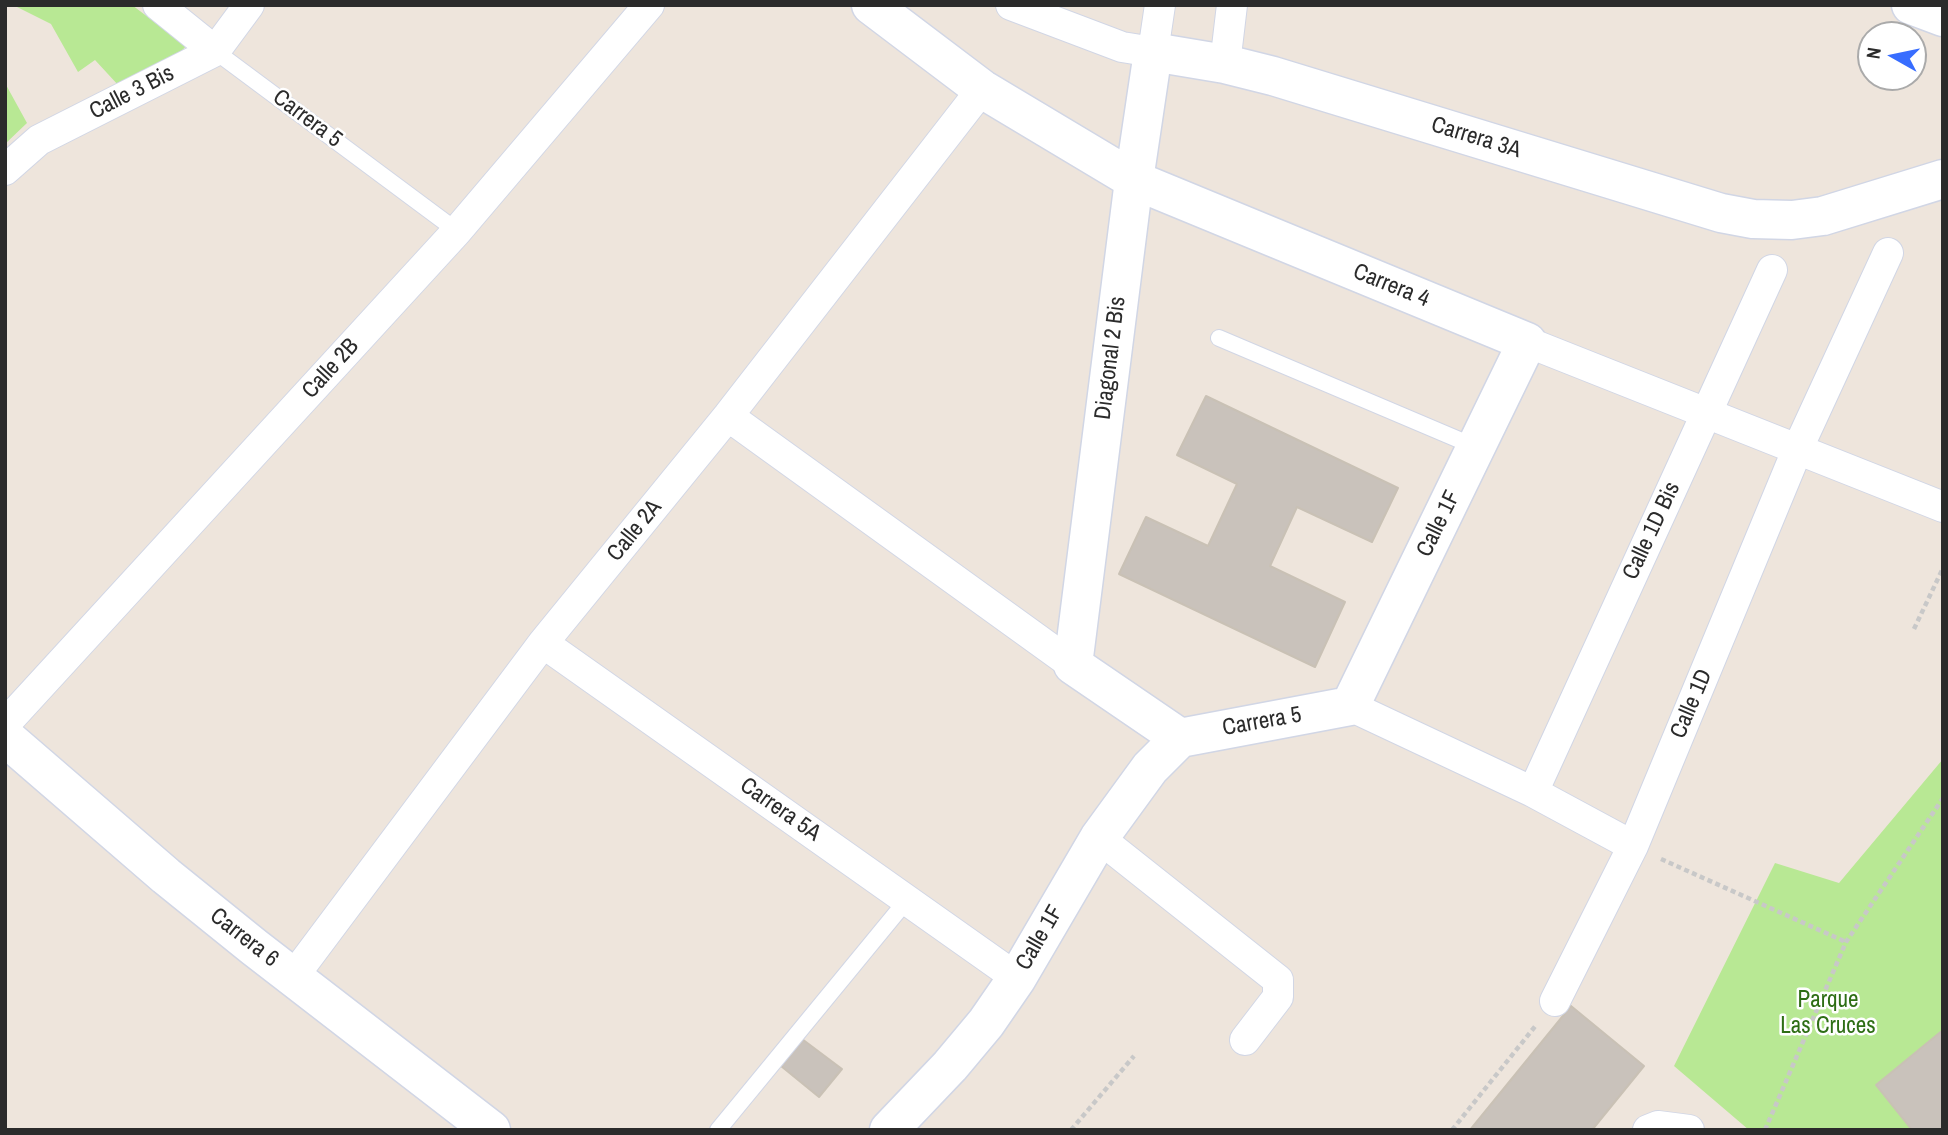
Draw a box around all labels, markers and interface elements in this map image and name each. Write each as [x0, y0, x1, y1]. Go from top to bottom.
north arrow [1857, 21, 1927, 91]
text: N [1860, 45, 1887, 61]
street label: Calle 3 Bis [85, 60, 179, 126]
street label: Carrera 5 [267, 84, 347, 154]
street label: Carrera 3A [1428, 111, 1524, 165]
street label: Carrera 4 [1349, 258, 1433, 314]
street label: Diagonal 2 Bis [1090, 295, 1132, 421]
street label: Calle 2B [297, 333, 365, 405]
street label: Calle 1D Bis [1617, 478, 1687, 584]
street label: Calle 1F [1411, 486, 1467, 562]
street label: Calle 2A [602, 495, 668, 567]
street label: Calle 1D [1665, 665, 1719, 743]
street label: Carrera 5 [1220, 701, 1304, 743]
street label: Carrera 5A [734, 772, 826, 848]
street label: Calle 1F [1010, 901, 1070, 975]
street label: Carrera 6 [204, 903, 284, 973]
park label: Parque Las Cruces [1780, 987, 1876, 1041]

